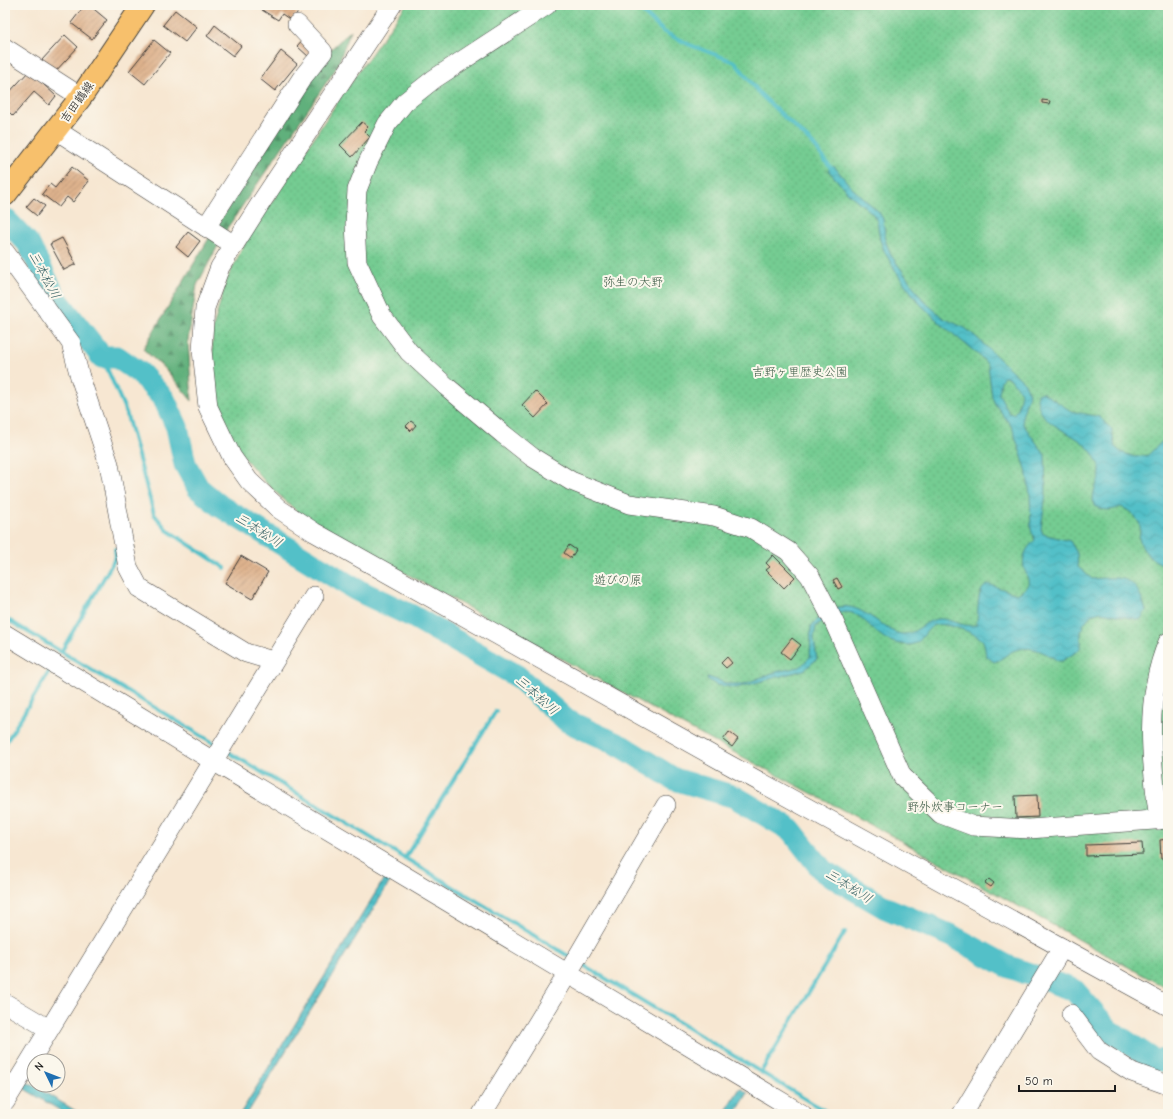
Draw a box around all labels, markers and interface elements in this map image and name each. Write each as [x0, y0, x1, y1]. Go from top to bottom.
street label: 吉田鶴線 [57, 78, 97, 126]
water label: 三本松川 [26, 249, 64, 301]
park label: 弥生の大野 [603, 275, 663, 289]
park label: 吉野ヶ里歴史公園 [752, 365, 848, 379]
water label: 三本松川 [233, 510, 285, 550]
park label: 遊びの原 [594, 573, 642, 587]
water label: 三本松川 [512, 672, 562, 718]
park label: 野外炊事コーナー [907, 800, 1003, 814]
water label: 三本松川 [823, 866, 875, 906]
north arrow [26, 1053, 66, 1093]
text: N [32, 1059, 46, 1074]
scale bar [1019, 1067, 1115, 1093]
text: 50 m [1025, 1074, 1053, 1088]

